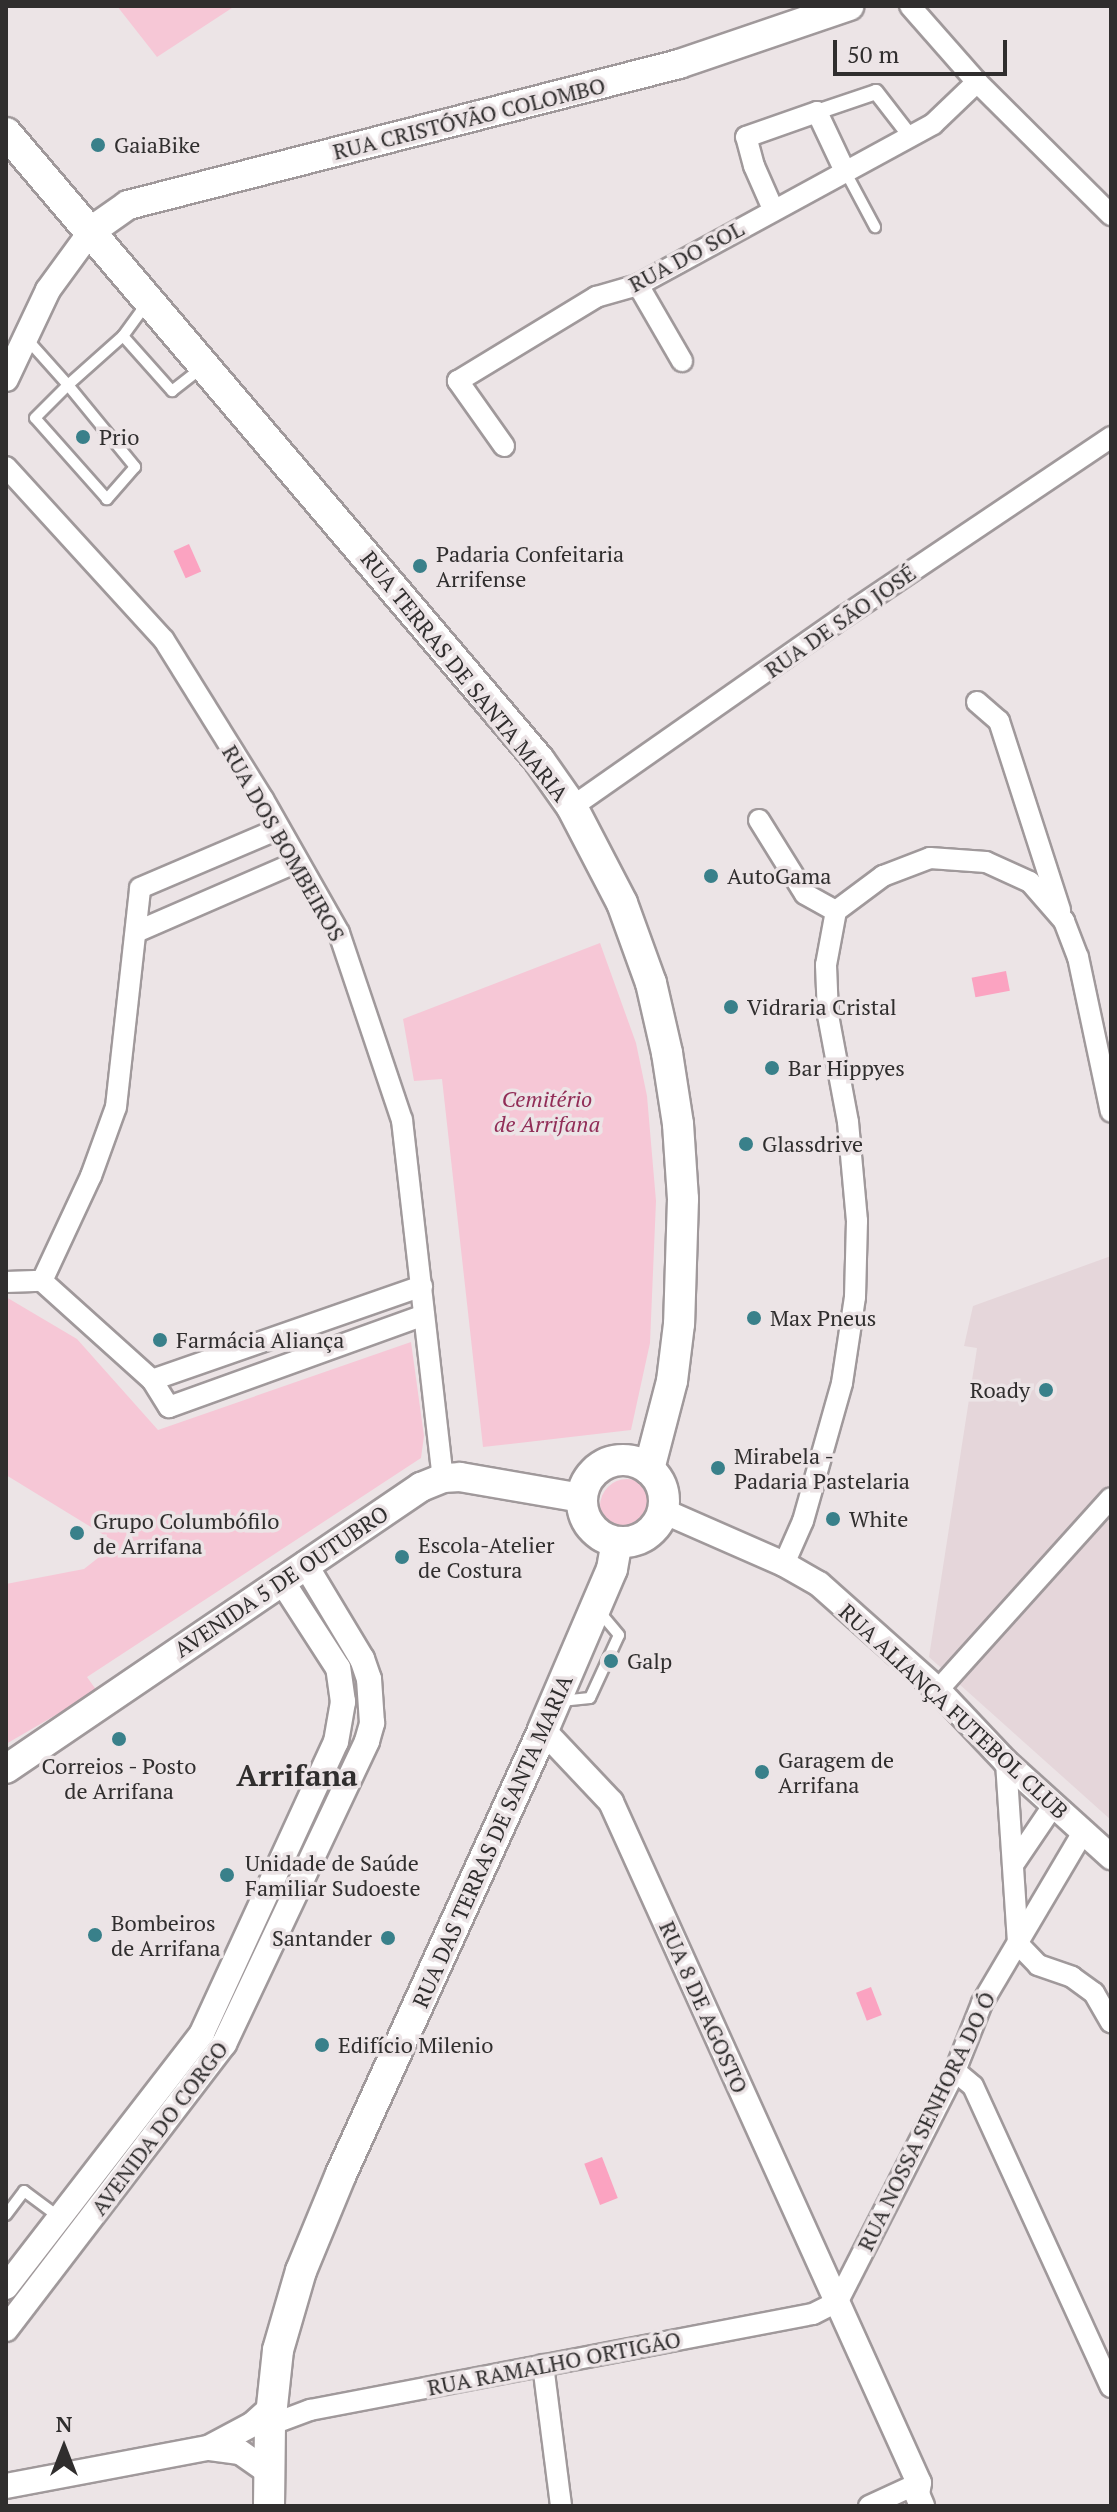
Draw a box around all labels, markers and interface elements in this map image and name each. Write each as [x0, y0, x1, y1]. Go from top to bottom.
scale bar [837, 24, 1011, 74]
text: 50 m [847, 38, 899, 70]
street label: RUA CRISTÓVÃO COLOMBO [330, 71, 608, 165]
place label: GaiaBike [114, 132, 200, 158]
marker: GaiaBike [89, 136, 107, 154]
street label: RUA DO SOL [624, 215, 748, 297]
place label: Prio [99, 424, 139, 450]
marker: Prio [74, 428, 92, 446]
place label: Padaria Confeitaria Arrifense [436, 540, 624, 592]
street label: RUA TERRAS DE SANTA MARIA [355, 545, 575, 807]
marker: Padaria Confeitaria Arrifense [411, 557, 429, 575]
street label: RUA DE SÃO JOSÉ [759, 559, 921, 683]
street label: RUA DOS BOMBEIROS [217, 740, 351, 946]
place label: AutoGama [727, 863, 831, 889]
marker: AutoGama [702, 867, 720, 885]
place label: Vidraria Cristal [747, 994, 897, 1020]
marker: Vidraria Cristal [722, 998, 740, 1016]
place label: Bar Hippyes [788, 1055, 905, 1081]
marker: Bar Hippyes [763, 1059, 781, 1077]
park label: Cemitério de Arrifana [494, 1085, 600, 1136]
place label: Glassdrive [762, 1131, 863, 1157]
marker: Glassdrive [737, 1135, 755, 1153]
place label: Max Pneus [770, 1305, 876, 1331]
marker: Max Pneus [745, 1309, 763, 1327]
place label: Farmácia Aliança [176, 1327, 345, 1353]
marker: Farmácia Aliança [151, 1331, 169, 1349]
place label: Roady [970, 1377, 1030, 1403]
marker: Roady [1037, 1381, 1055, 1399]
place label: Mirabela - Padaria Pastelaria [734, 1442, 910, 1494]
marker: Mirabela - Padaria Pastelaria [709, 1459, 727, 1477]
street label: AVENIDA 5 DE OUTUBRO [169, 1499, 393, 1663]
place label: White [849, 1506, 908, 1532]
place label: Grupo Columbófilo de Arrifana [93, 1507, 279, 1558]
marker: White [824, 1510, 842, 1528]
marker: Grupo Columbófilo de Arrifana [68, 1524, 86, 1542]
place label: Escola-Atelier de Costura [418, 1531, 555, 1582]
marker: Escola-Atelier de Costura [393, 1548, 411, 1566]
street label: RUA ALIANÇA FUTEBOL CLUB [834, 1598, 1074, 1824]
place label: Galp [627, 1648, 672, 1674]
marker: Galp [602, 1652, 620, 1670]
street label: RUA DAS TERRAS DE SANTA MARIA [406, 1670, 578, 2012]
marker: Correios - Posto de Arrifana [110, 1730, 128, 1748]
place label: Garagem de Arrifana [778, 1746, 894, 1798]
place label: Correios - Posto de Arrifana [41, 1752, 197, 1804]
district label: Arrifana [236, 1757, 358, 1793]
marker: Garagem de Arrifana [753, 1763, 771, 1781]
place label: Unidade de Saúde Familiar Sudoeste [245, 1849, 420, 1900]
marker: Unidade de Saúde Familiar Sudoeste [216, 1864, 238, 1886]
place label: Bombeiros de Arrifana [111, 1909, 221, 1960]
street label: RUA 8 DE AGOSTO [654, 1916, 754, 2098]
place label: Santander [272, 1925, 372, 1951]
marker: Bombeiros de Arrifana [86, 1926, 104, 1944]
marker: Santander [379, 1929, 397, 1947]
street label: RUA NOSSA SENHORA DO Ó [851, 1987, 1001, 2255]
place label: Edifício Milenio [338, 2032, 493, 2058]
street label: AVENIDA DO CORGO [85, 2036, 233, 2220]
marker: Edifício Milenio [313, 2036, 331, 2054]
street label: RUA RAMALHO ORTIGÃO [425, 2325, 683, 2401]
north arrow [24, 2408, 104, 2488]
text: N [56, 2409, 72, 2438]

